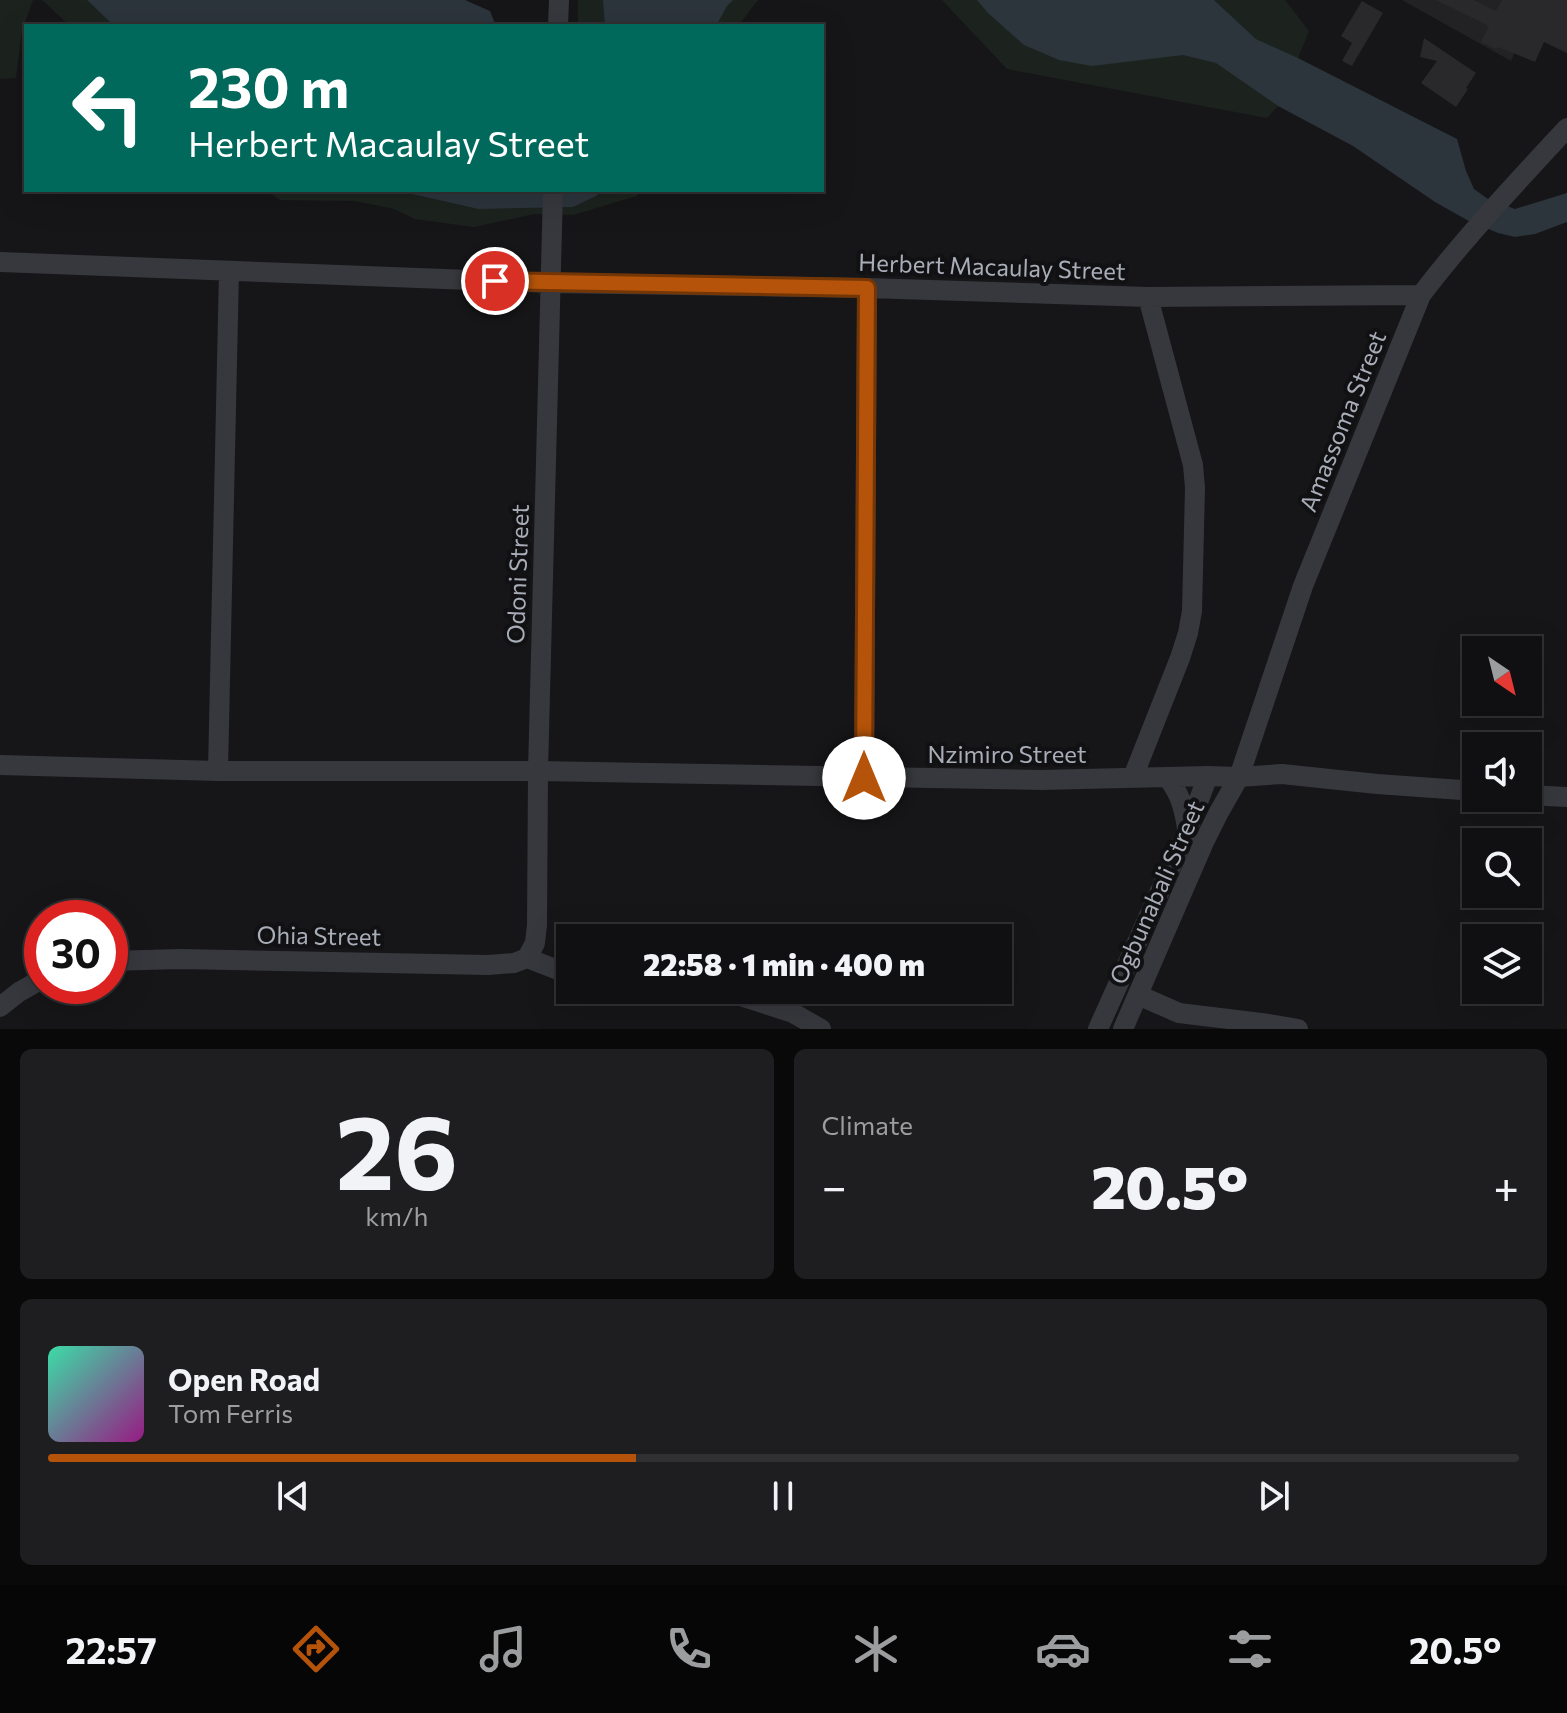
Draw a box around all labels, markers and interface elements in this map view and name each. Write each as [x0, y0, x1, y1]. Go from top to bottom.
text: 230 m [188, 51, 349, 120]
icon: left [56, 56, 160, 160]
text: Herbert Macaulay Street [188, 120, 589, 164]
pin [461, 247, 529, 315]
street label: Herbert Macaulay Street [858, 247, 1126, 285]
icon: arrive [473, 259, 517, 303]
street label: Amassoma Street [1293, 326, 1391, 515]
street label: Odoni Street [500, 503, 534, 645]
north arrow [1462, 636, 1542, 716]
map controls [1462, 636, 1542, 1004]
button: sound [1462, 732, 1542, 812]
position arrow [822, 736, 906, 820]
street label: Nzimiro Street [927, 739, 1087, 768]
street label: Ogbunabali Street [1102, 796, 1210, 988]
button: search [1462, 828, 1542, 908]
speed limit sign: 30 [24, 900, 128, 1004]
street label: Ohia Street [256, 919, 382, 951]
button: layers [1462, 924, 1542, 1004]
text: 22:58 · 1 min · 400 m [643, 945, 925, 982]
text: 26 [335, 1084, 458, 1211]
text: Climate [822, 1109, 913, 1140]
text: 20.5° [1091, 1148, 1248, 1221]
text: − [822, 1158, 847, 1212]
text: + [1493, 1158, 1519, 1212]
text: km/h [365, 1200, 428, 1231]
text: Open Road [168, 1360, 320, 1397]
text: Tom Ferris [168, 1397, 293, 1428]
icon: previous [271, 1474, 315, 1518]
icon: pause [761, 1474, 805, 1518]
icon: next [1252, 1474, 1296, 1518]
icon: directions [288, 1621, 344, 1677]
icon: music [475, 1621, 531, 1677]
icon: phone [661, 1621, 717, 1677]
icon: climate [848, 1621, 904, 1677]
icon: car [1035, 1621, 1091, 1677]
icon: filters [1222, 1621, 1278, 1677]
text: 22:57 [65, 1627, 157, 1671]
text: 20.5° [1409, 1627, 1501, 1671]

